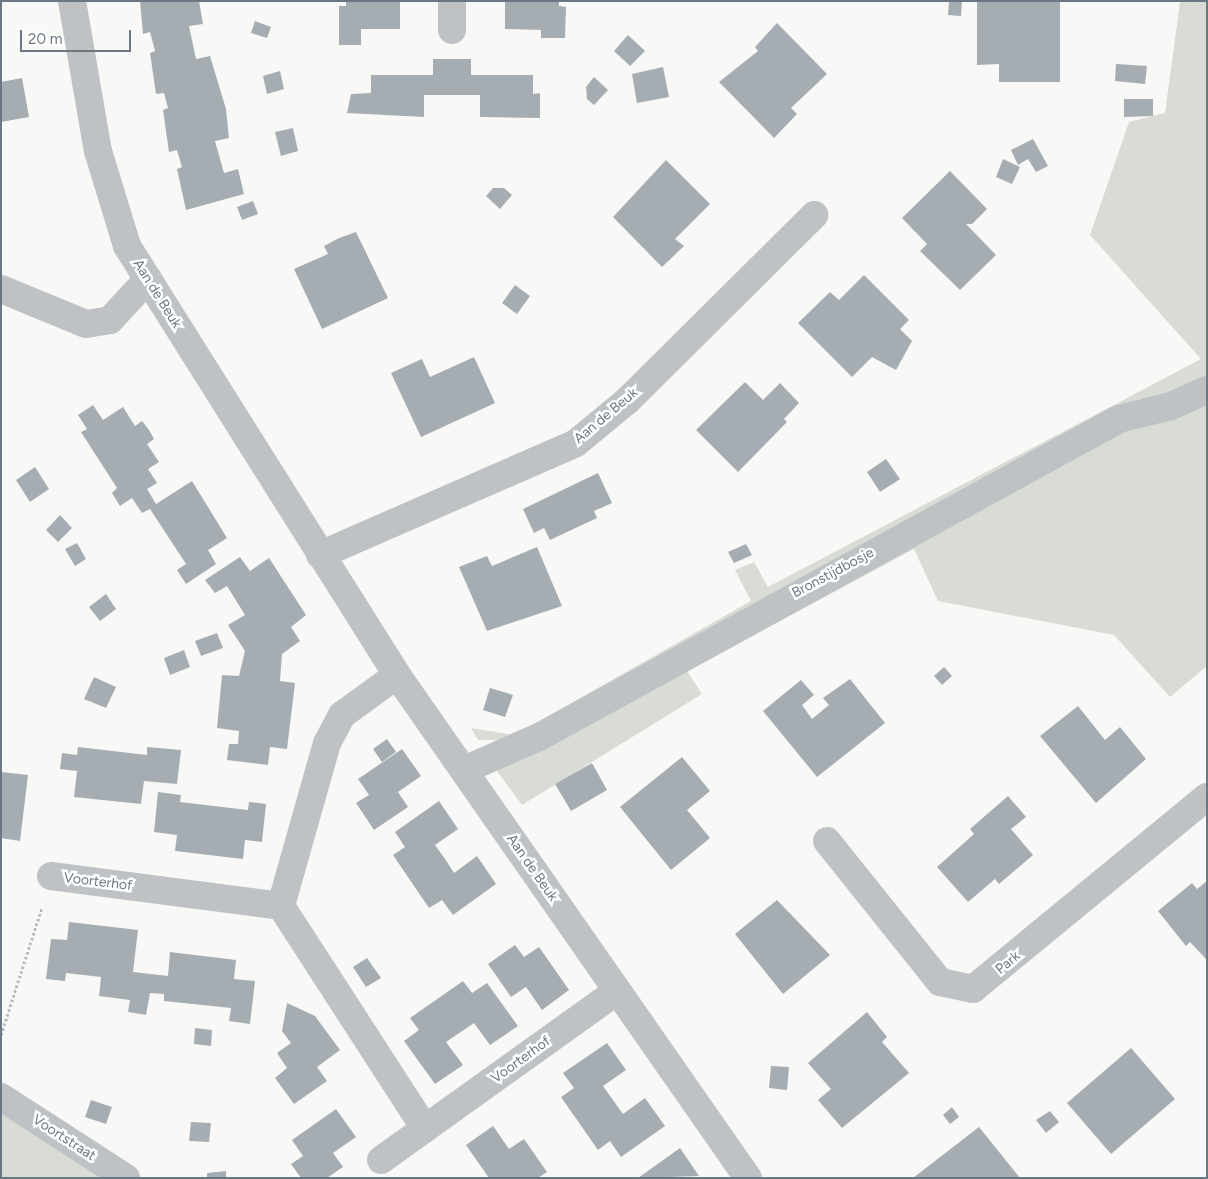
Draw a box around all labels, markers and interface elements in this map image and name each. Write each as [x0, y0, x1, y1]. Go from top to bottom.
scale bar [22, 20, 134, 52]
text: 20 m [28, 30, 62, 48]
street label: Aan de Beuk [129, 257, 185, 331]
street label: Aan de Beuk [571, 385, 641, 447]
street label: Bronstijdbosje [789, 544, 877, 602]
street label: Aan de Beuk [503, 831, 561, 905]
street label: Voorterhof [63, 869, 133, 895]
street label: Park [992, 948, 1024, 978]
street label: Voorterhof [488, 1033, 554, 1087]
street label: Voortstraat [29, 1111, 99, 1165]

